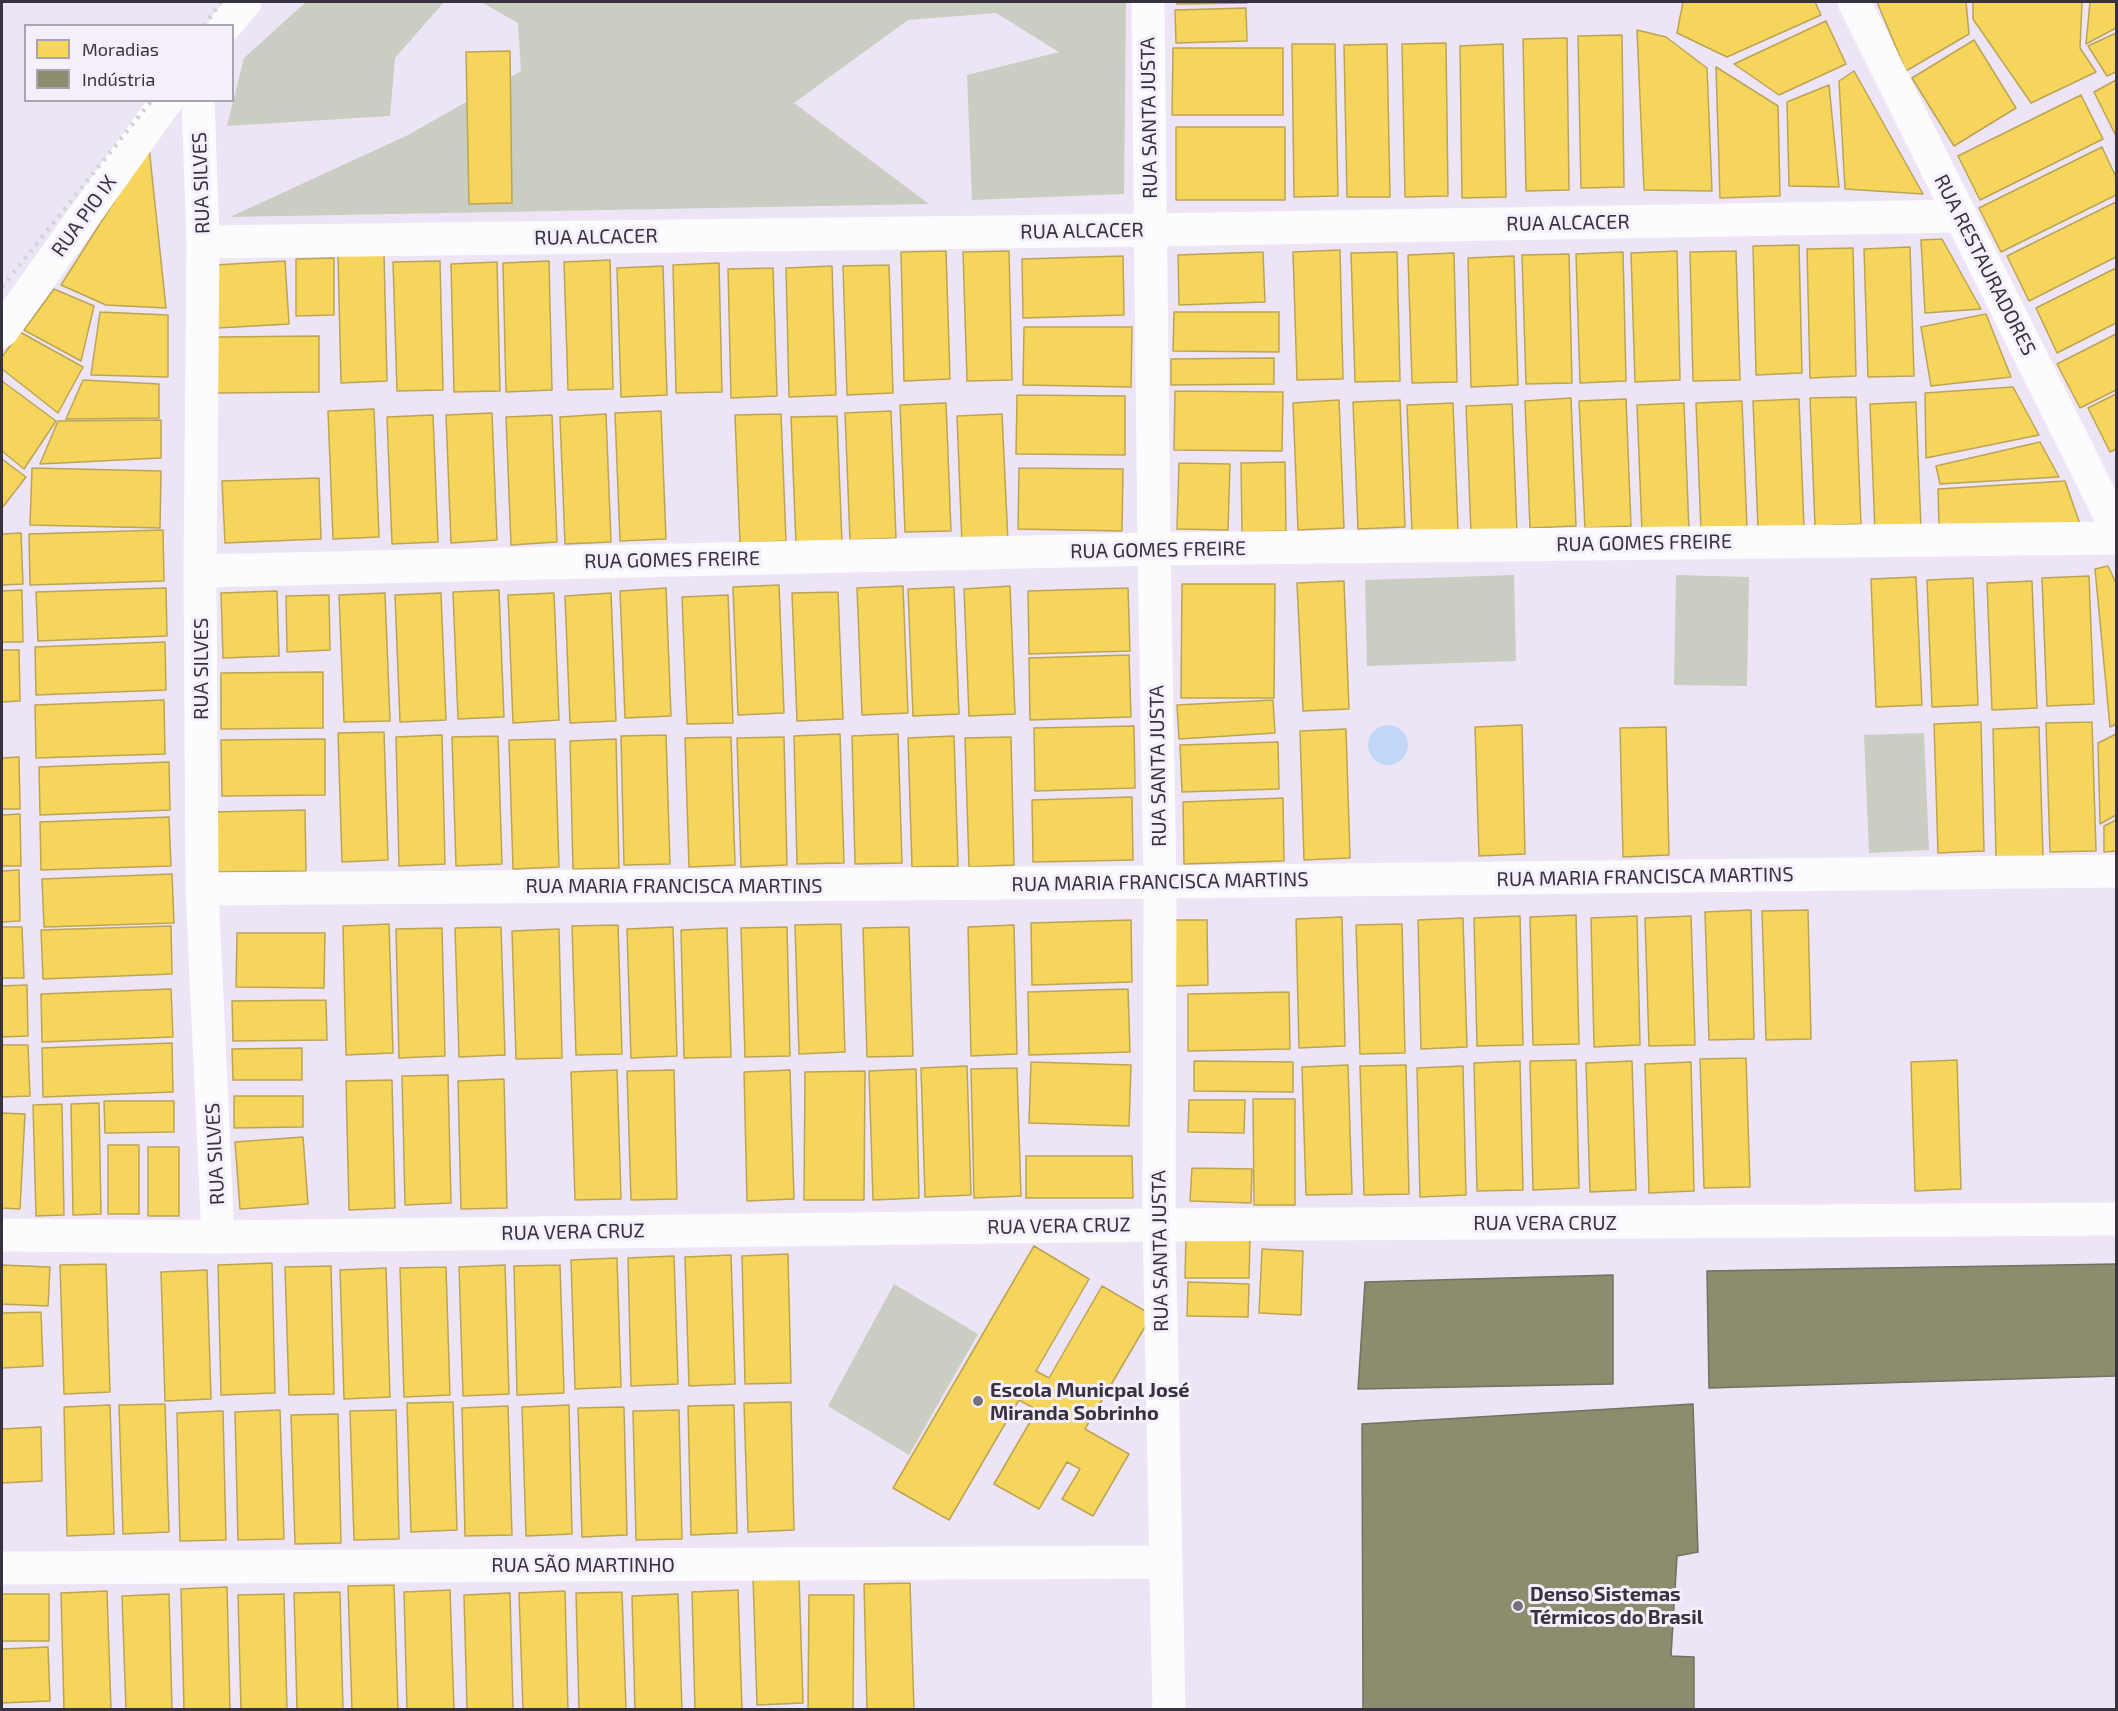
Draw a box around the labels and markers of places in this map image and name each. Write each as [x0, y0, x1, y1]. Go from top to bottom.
place label: Escola Municpal José Miranda Sobrinho [990, 1378, 1190, 1425]
marker: Escola Municpal José Miranda Sobrinho [971, 1394, 985, 1408]
place label: Denso Sistemas Térmicos do Brasil [1530, 1582, 1703, 1629]
marker: Denso Sistemas Térmicos do Brasil [1511, 1599, 1525, 1613]

